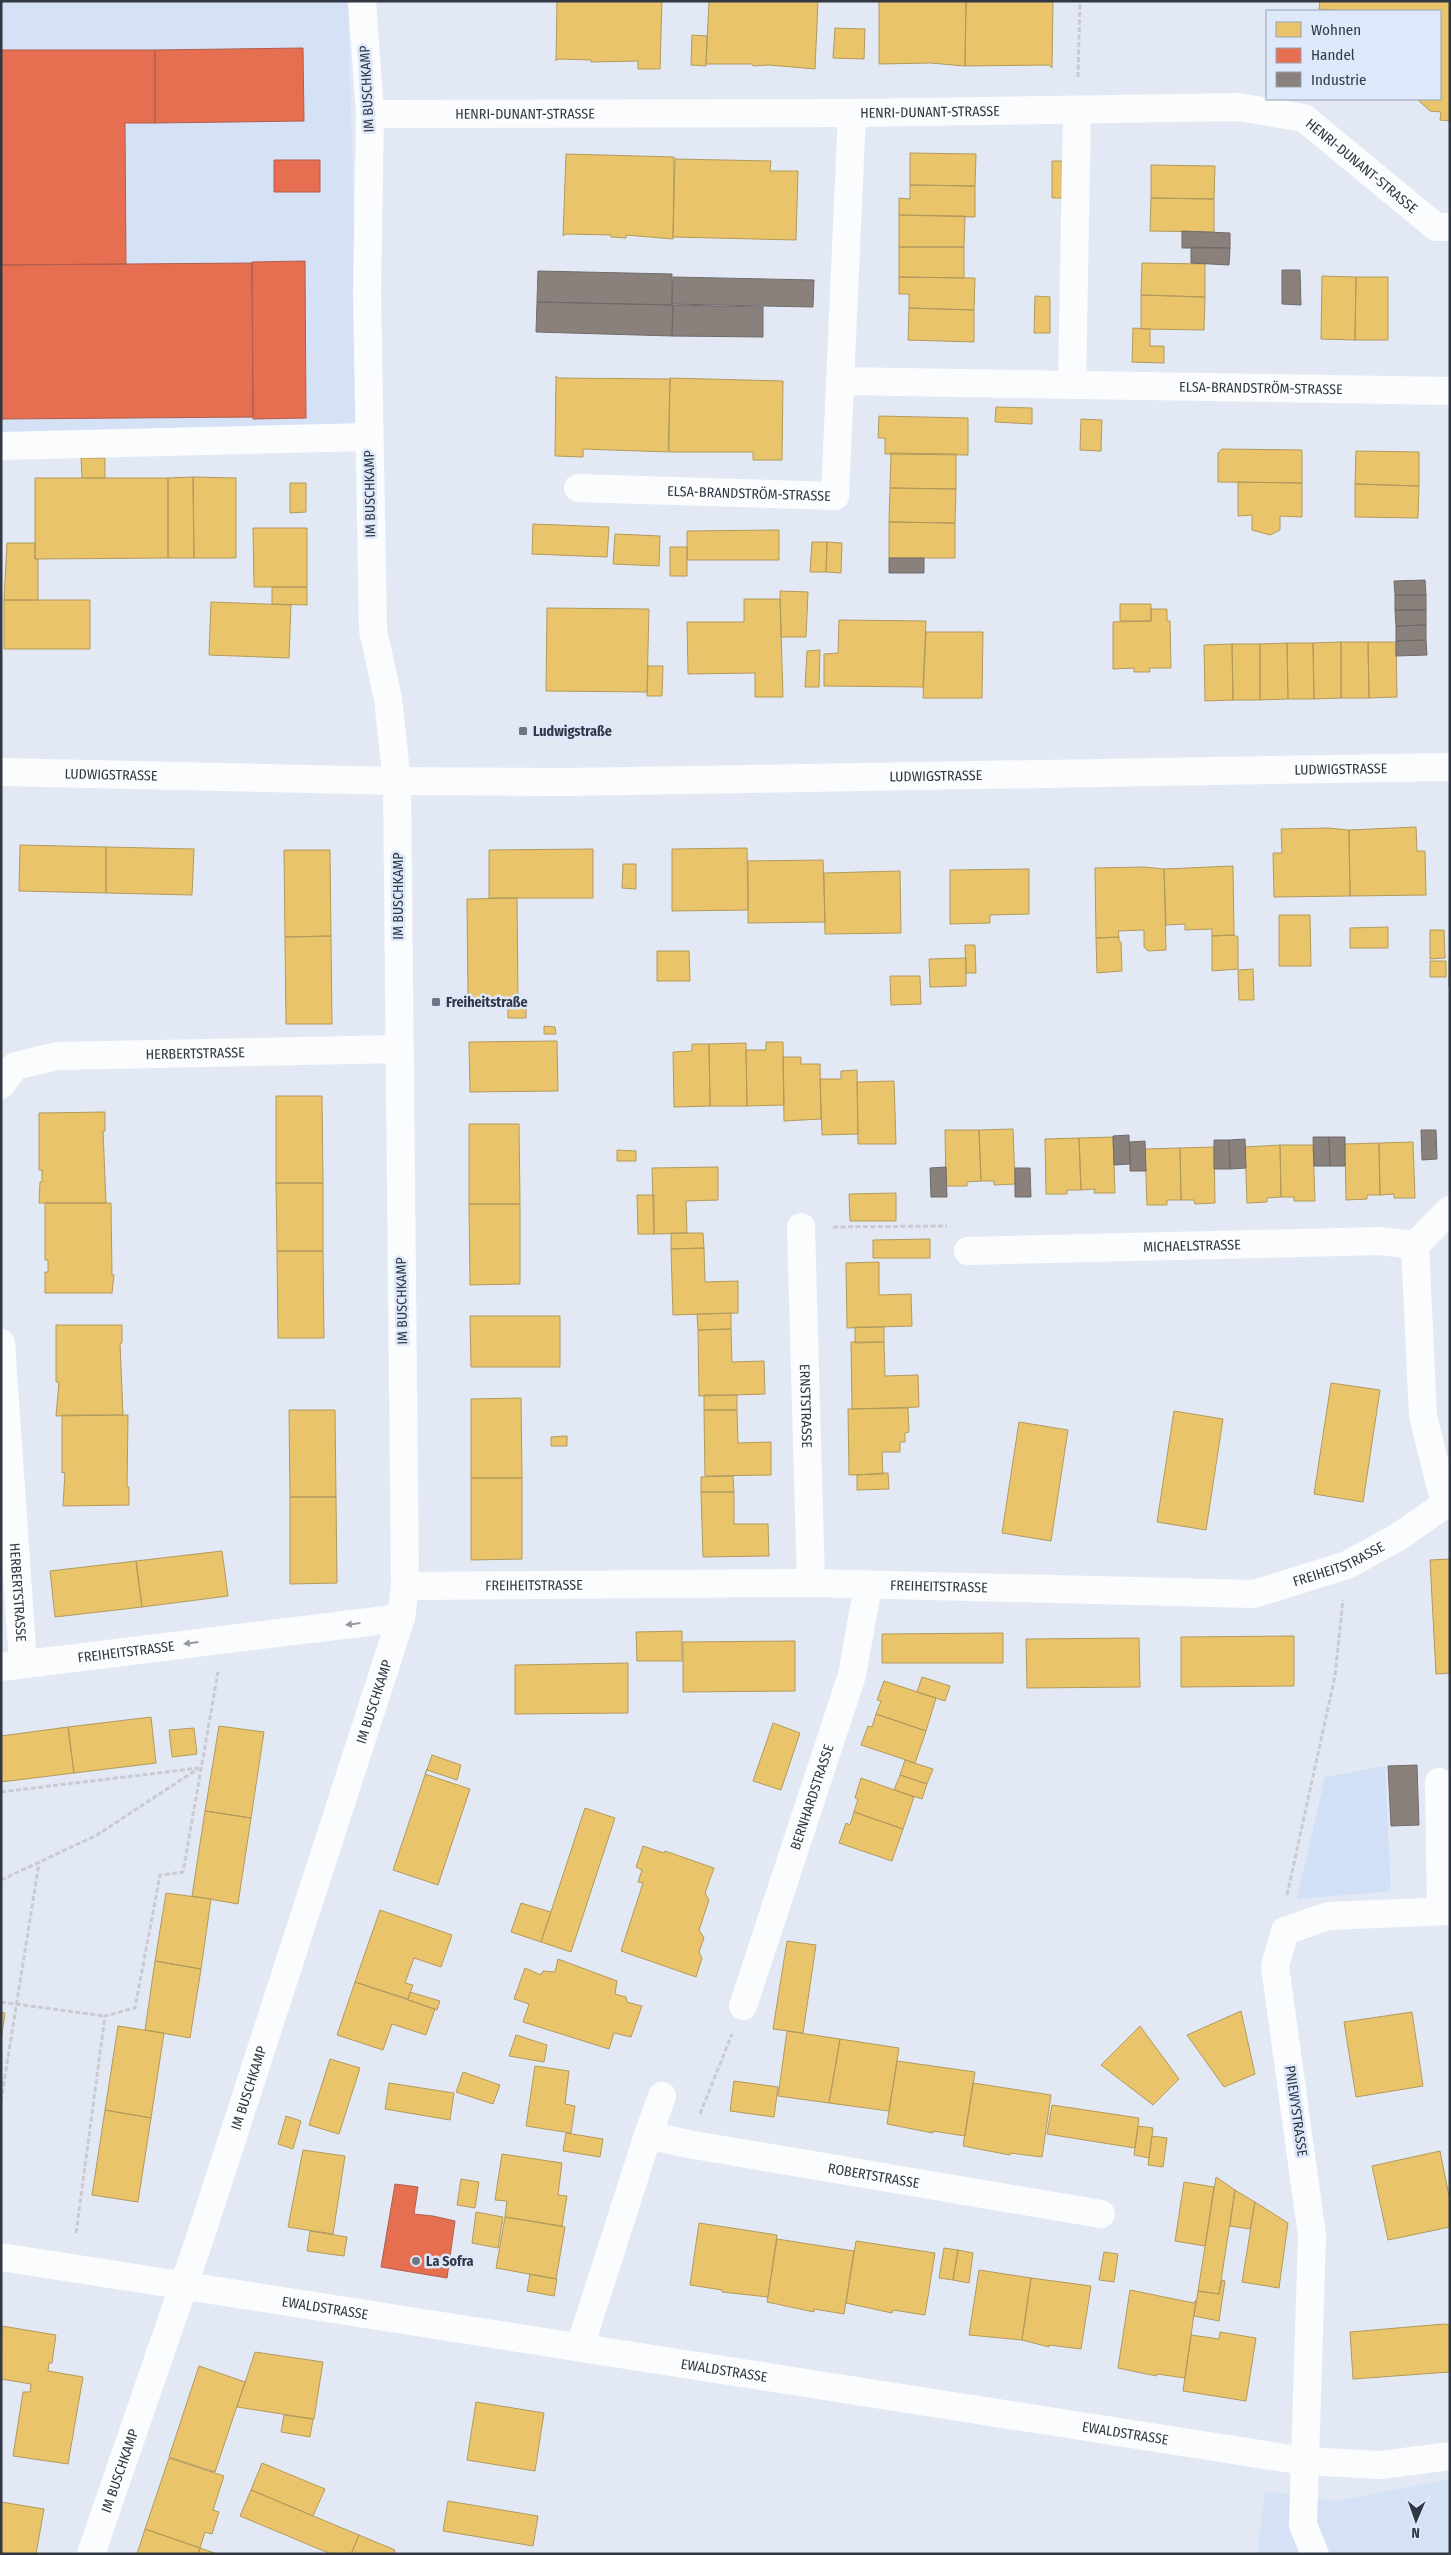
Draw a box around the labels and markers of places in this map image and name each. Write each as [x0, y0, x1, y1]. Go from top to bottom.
place label: Ludwigstraße [533, 723, 612, 740]
marker: Ludwigstraße [517, 725, 529, 737]
place label: Freiheitstraße [446, 994, 528, 1011]
marker: Freiheitstraße [430, 996, 442, 1008]
place label: La Sofra [426, 2253, 473, 2270]
marker: La Sofra [410, 2255, 422, 2267]

